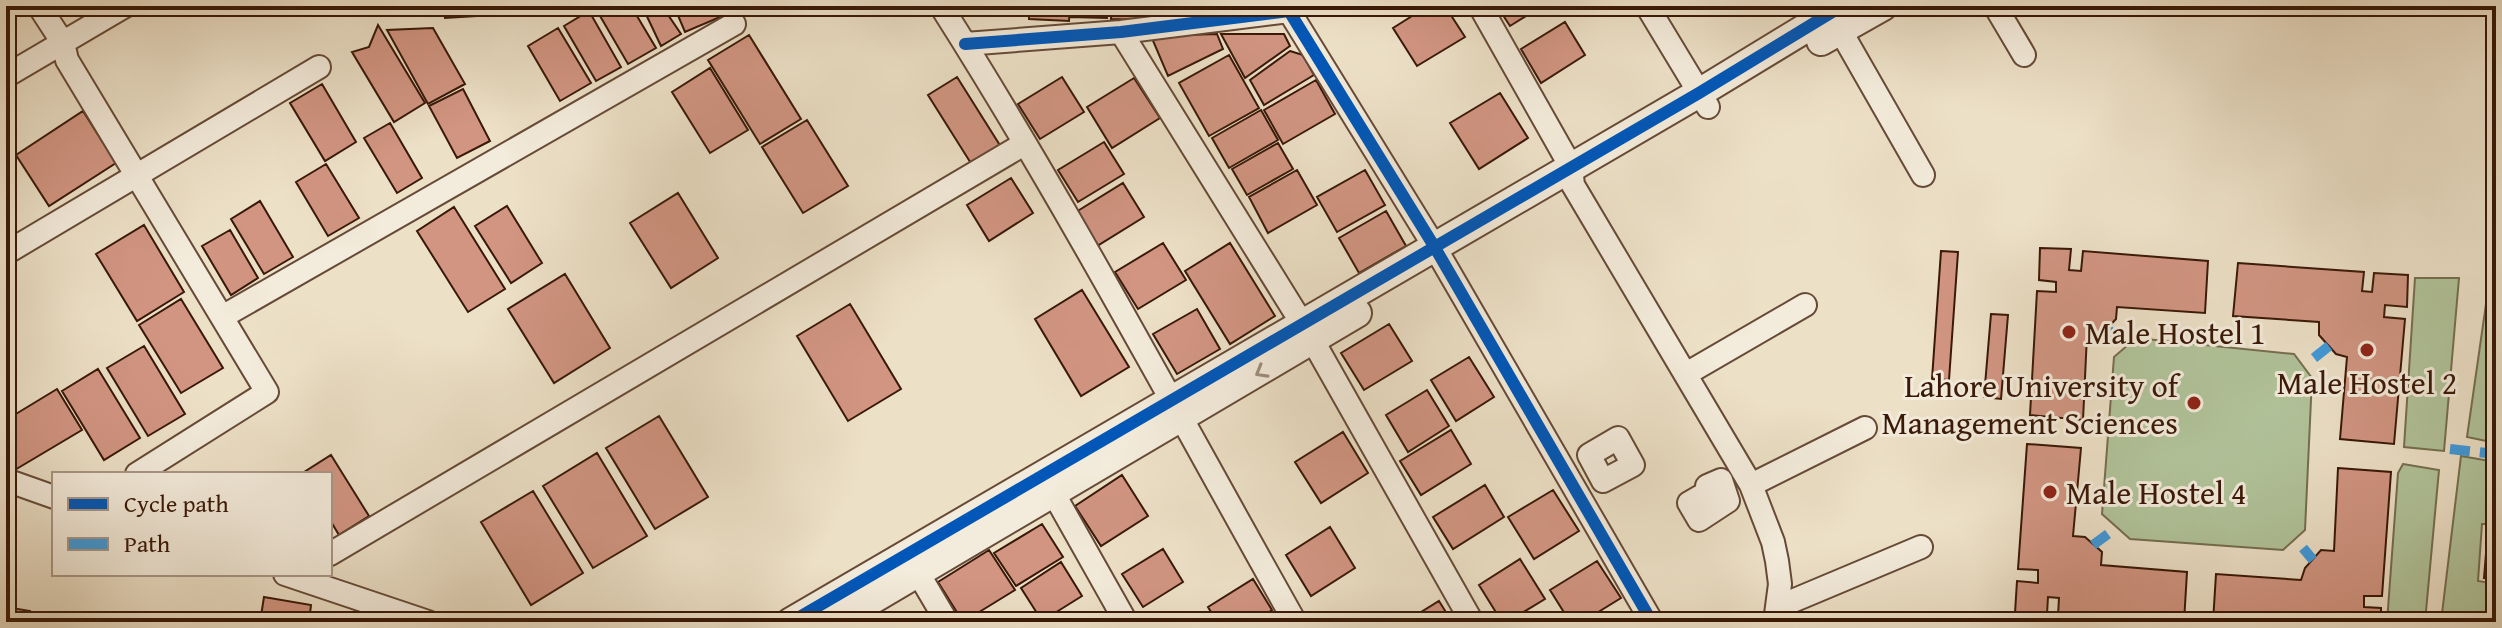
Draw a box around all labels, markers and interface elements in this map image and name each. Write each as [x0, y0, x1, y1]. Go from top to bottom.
place label: Male Hostel 1 [2085, 309, 2265, 356]
marker: Male Hostel 1 [2060, 323, 2078, 341]
marker: Male Hostel 2 [2358, 341, 2376, 359]
place label: Male Hostel 2 [2277, 359, 2457, 406]
one-way arrow [1255, 362, 1270, 378]
place label: Lahore University of Management Sciences [1881, 362, 2182, 446]
marker: Lahore University of Management Sciences [2185, 394, 2203, 412]
place label: Male Hostel 4 [2066, 469, 2246, 516]
legend [52, 472, 332, 576]
marker: Male Hostel 4 [2041, 483, 2059, 501]
text: Cycle path [124, 486, 229, 521]
text: Path [124, 526, 171, 561]

